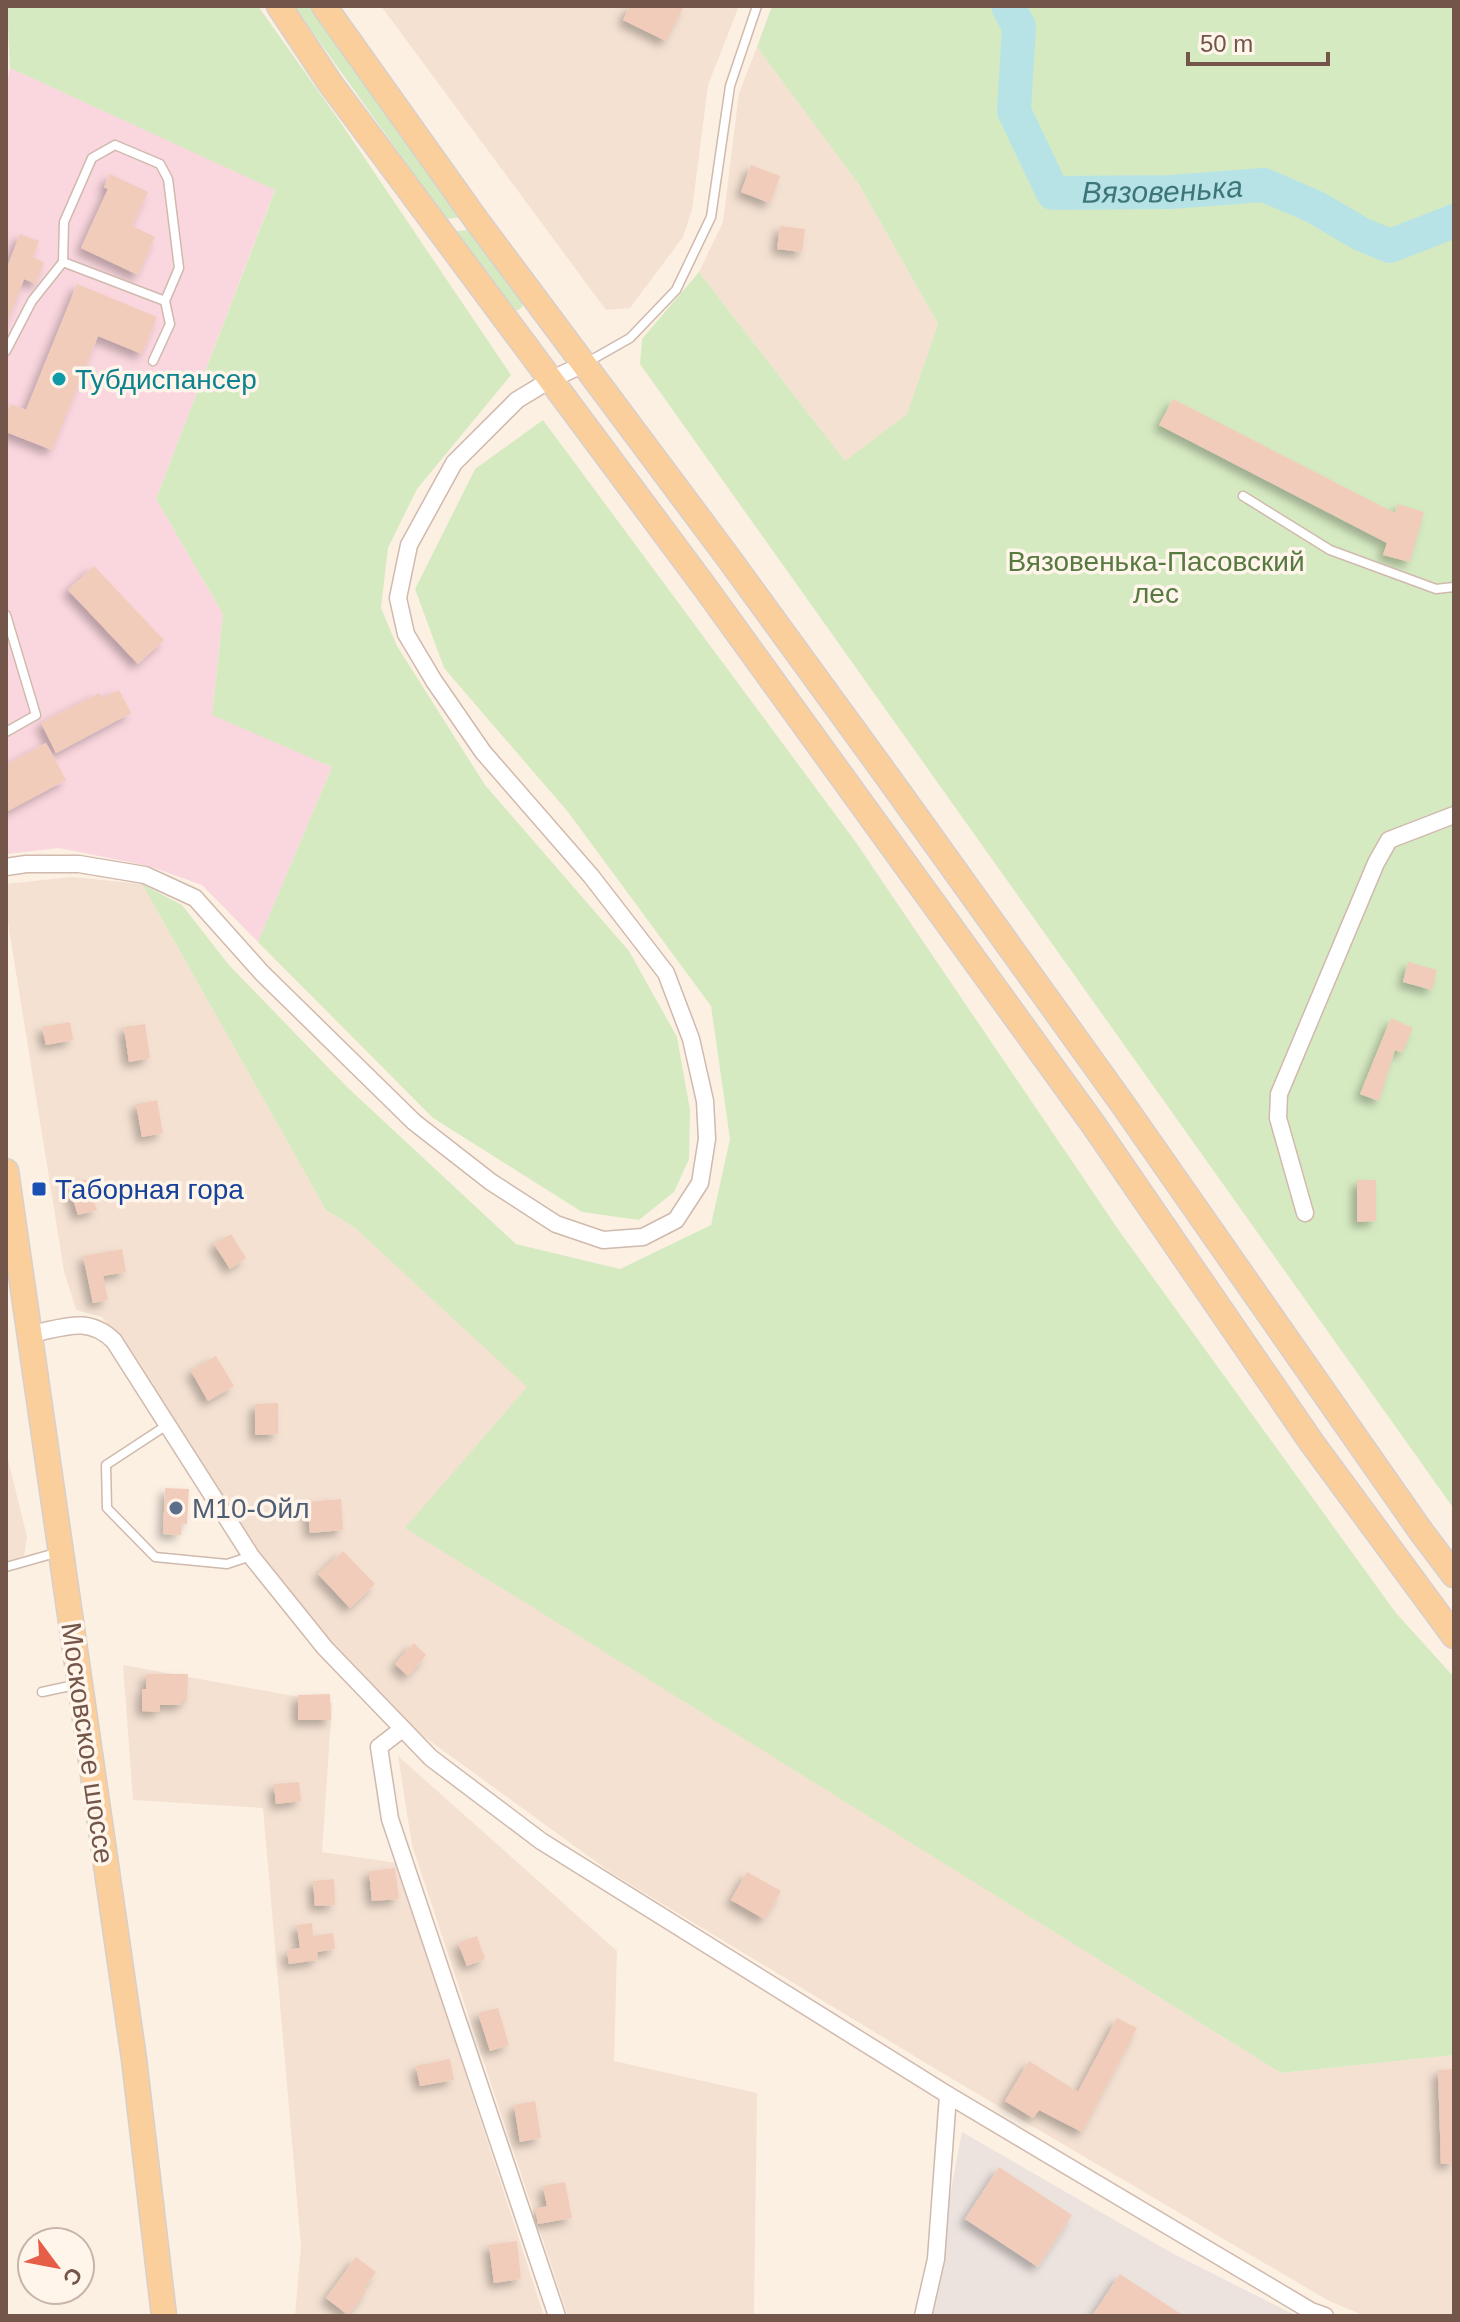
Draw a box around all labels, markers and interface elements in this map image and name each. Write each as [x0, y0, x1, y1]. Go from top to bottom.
scale bar [1188, 16, 1328, 66]
text: 50 m [1200, 30, 1253, 57]
water label: Вязовенька [1082, 170, 1244, 209]
place label: Тубдиспансер [75, 364, 257, 395]
marker: Тубдиспансер [50, 370, 68, 388]
park label: Вязовенька-Пасовский лес [1007, 546, 1305, 609]
place label: Таборная гора [55, 1174, 244, 1205]
marker: Таборная гора [30, 1180, 48, 1198]
place label: М10-Ойл [192, 1493, 310, 1524]
marker: М10-Ойл [167, 1499, 185, 1517]
street label: Московское шоссе [55, 1621, 120, 1866]
north arrow [16, 2226, 96, 2306]
text: С [58, 2263, 87, 2290]

